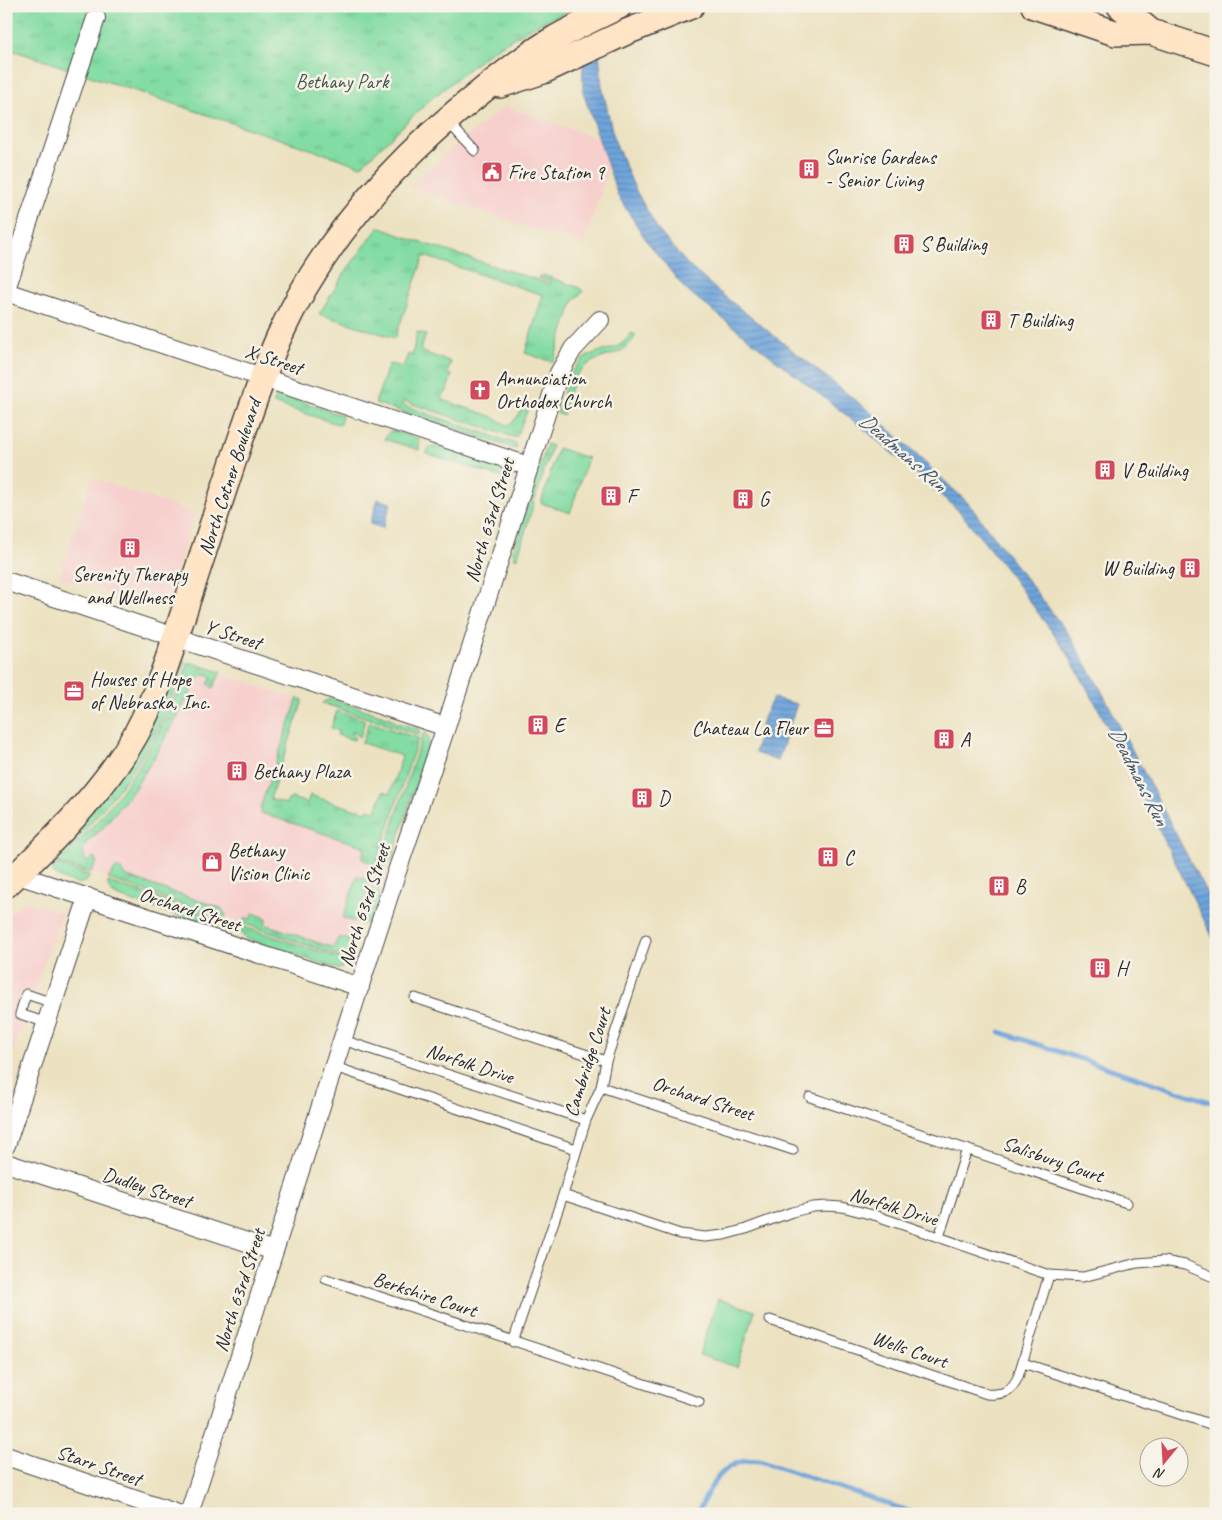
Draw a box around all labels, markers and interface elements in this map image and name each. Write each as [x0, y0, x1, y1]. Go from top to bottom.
park label: Bethany Park [296, 69, 390, 94]
place label: Sunrise Gardens - Senior Living [825, 145, 938, 193]
building icon: Sunrise Gardens - Senior Living [797, 157, 821, 181]
public building icon: Fire Station 9 [480, 160, 504, 184]
place label: Fire Station 9 [508, 160, 606, 185]
building icon: S Building [892, 232, 916, 256]
place label: S Building [920, 232, 988, 257]
building icon: T Building [979, 308, 1003, 332]
place label: T Building [1007, 308, 1074, 333]
street label: X Street [242, 339, 309, 381]
place label: Annunciation Orthodox Church [496, 366, 613, 414]
church icon: Annunciation Orthodox Church [468, 378, 492, 402]
street label: North Cotner Boulevard [192, 393, 267, 558]
water label: Deadmans Run [854, 407, 953, 498]
street label: North 63rd Street [459, 453, 521, 585]
building icon: V Building [1093, 458, 1117, 482]
place label: V Building [1121, 458, 1189, 483]
building icon: F [599, 484, 623, 508]
place label: F [627, 484, 640, 509]
building icon: G [731, 487, 755, 511]
place label: G [759, 487, 771, 512]
building icon: Serenity Therapy and Wellness [118, 536, 142, 560]
place label: W Building [1102, 556, 1175, 581]
building icon: W Building [1178, 556, 1202, 580]
place label: Serenity Therapy and Wellness [73, 562, 189, 610]
street label: Y Street [201, 614, 268, 656]
place label: Houses of Hope of Nebraska, Inc. [90, 667, 210, 715]
office icon: Houses of Hope of Nebraska, Inc. [62, 679, 86, 703]
building icon: E [526, 713, 550, 737]
place label: E [554, 713, 567, 738]
place label: Chateau La Fleur [692, 716, 810, 741]
office icon: Chateau La Fleur [812, 716, 836, 740]
water label: Deadmans Run [1103, 722, 1176, 831]
building icon: A [932, 727, 956, 751]
place label: A [960, 727, 971, 752]
building icon: Bethany Plaza [225, 759, 249, 783]
place label: Bethany Plaza [253, 759, 351, 784]
building icon: D [630, 786, 654, 810]
place label: D [658, 786, 671, 811]
place label: Bethany Vision Clinic [228, 838, 310, 886]
street label: North 63rd Street [333, 838, 397, 970]
building icon: C [816, 845, 840, 869]
place label: C [844, 845, 856, 870]
shop icon: Bethany Vision Clinic [200, 850, 224, 874]
building icon: B [987, 874, 1011, 898]
place label: B [1015, 874, 1027, 899]
street label: Orchard Street [136, 881, 246, 938]
building icon: H [1088, 956, 1112, 980]
place label: H [1116, 956, 1131, 981]
street label: Cambridge Court [558, 1002, 618, 1120]
street label: Norfolk Drive [423, 1038, 518, 1090]
street label: Orchard Street [649, 1070, 759, 1127]
street label: Salisbury Court [999, 1131, 1109, 1189]
street label: Dudley Street [99, 1161, 198, 1215]
street label: Norfolk Drive [847, 1181, 942, 1232]
street label: North 63rd Street [208, 1223, 272, 1355]
street label: Berkshire Court [370, 1266, 482, 1324]
street label: Wells Court [869, 1325, 953, 1375]
north arrow [1140, 1438, 1190, 1488]
street label: Starr Street [53, 1439, 148, 1493]
text: N [1151, 1464, 1167, 1483]

